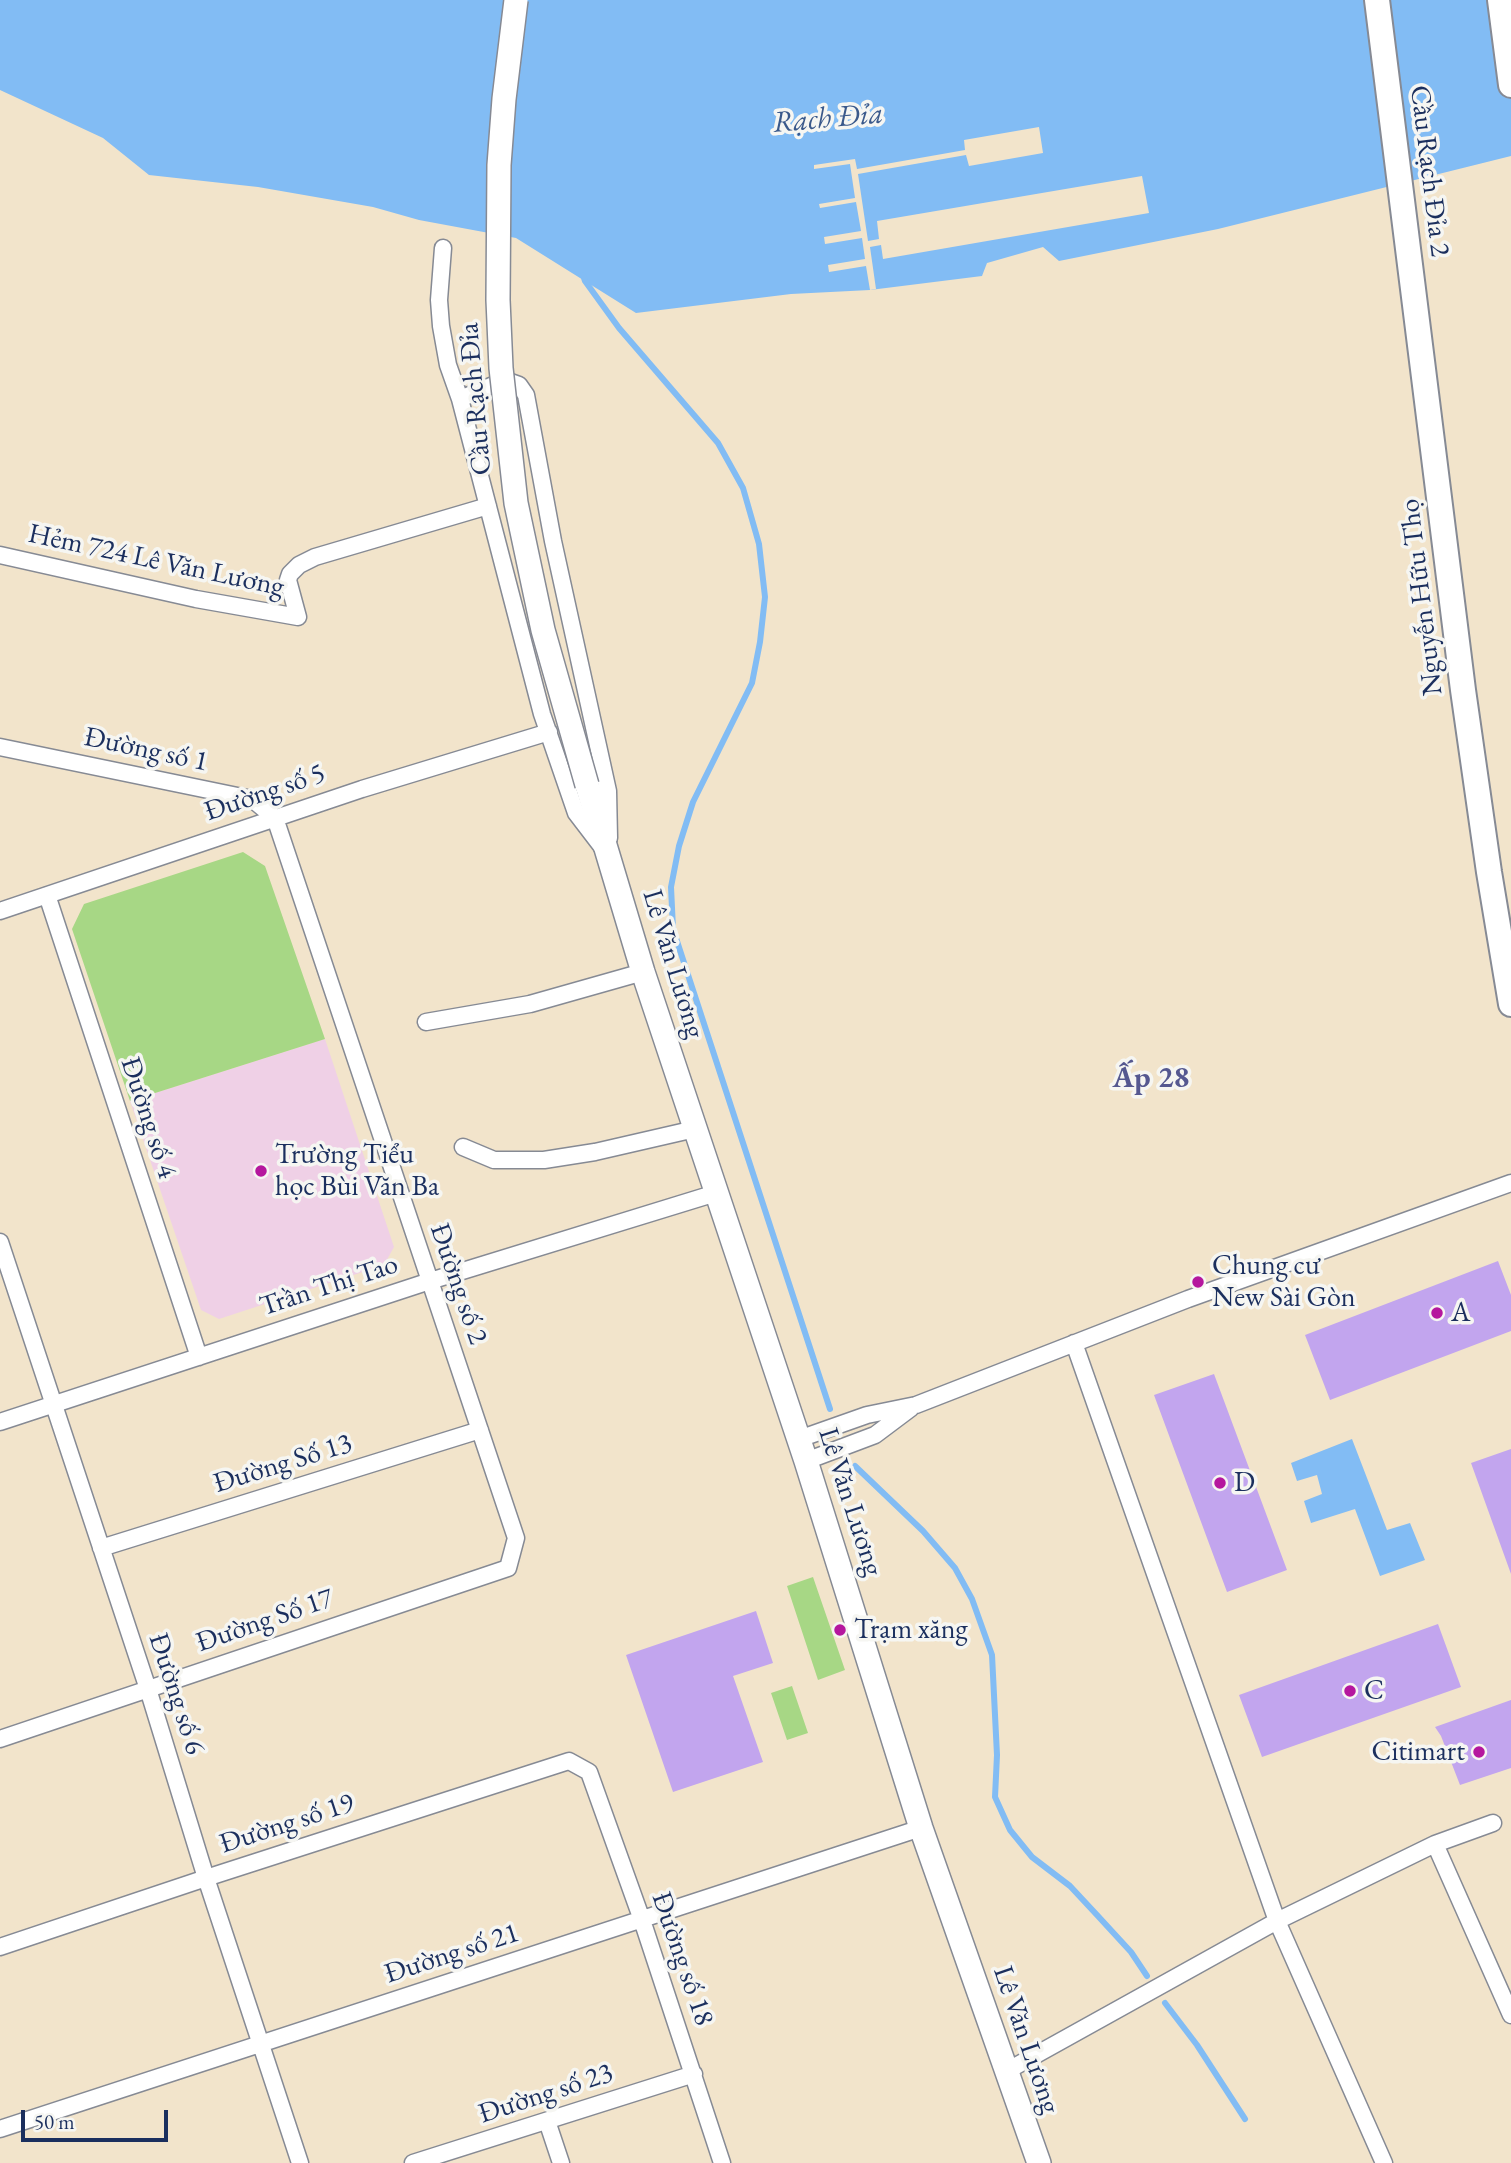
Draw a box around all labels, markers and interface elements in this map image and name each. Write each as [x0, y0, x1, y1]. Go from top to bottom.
street label: Cầu Rạch Đỉa 2 [1402, 84, 1456, 258]
water label: Rạch Đỉa [771, 96, 885, 142]
street label: Cầu Rạch Đỉa [453, 321, 499, 477]
street label: Nguyễn Hữu Thọ [1393, 497, 1451, 697]
street label: Hẻm 724 Lê Văn Lương [25, 517, 287, 605]
street label: Đường số 1 [81, 721, 211, 779]
street label: Đường số 5 [200, 757, 330, 829]
street label: Lê Văn Lương [634, 886, 712, 1042]
street label: Đường số 4 [113, 1053, 183, 1183]
district label: Ấp 28 [1113, 1061, 1189, 1097]
place label: Trường Tiểu học Bùi Văn Ba [275, 1138, 439, 1204]
marker: Trường Tiểu học Bùi Văn Ba [253, 1163, 269, 1179]
street label: Đường số 2 [422, 1219, 494, 1349]
street label: Trần Thị Tao [256, 1248, 402, 1324]
place label: Chung cư New Sài Gòn [1212, 1249, 1356, 1315]
marker: Chung cư New Sài Gòn [1190, 1274, 1206, 1290]
place label: A [1451, 1296, 1470, 1330]
marker: A [1429, 1305, 1445, 1321]
street label: Lê Văn Lương [810, 1424, 890, 1580]
street label: Đường Số 13 [210, 1427, 356, 1501]
place label: D [1234, 1466, 1255, 1500]
marker: D [1212, 1475, 1228, 1491]
street label: Đường Số 17 [192, 1582, 338, 1660]
place label: Trạm xăng [854, 1613, 968, 1647]
marker: Trạm xăng [832, 1622, 848, 1638]
street label: Đường số 6 [141, 1629, 211, 1759]
place label: C [1364, 1674, 1384, 1708]
marker: C [1342, 1683, 1358, 1699]
place label: Citimart [1372, 1735, 1465, 1769]
marker: Citimart [1471, 1744, 1487, 1760]
street label: Đường số 19 [216, 1787, 358, 1861]
street label: Đường số 18 [643, 1888, 721, 2030]
street label: Đường số 21 [381, 1917, 523, 1991]
street label: Lê Văn Lương [985, 1962, 1067, 2118]
street label: Đường số 23 [475, 2057, 617, 2131]
scale bar [24, 2096, 172, 2140]
text: 50 m [34, 2108, 75, 2135]

